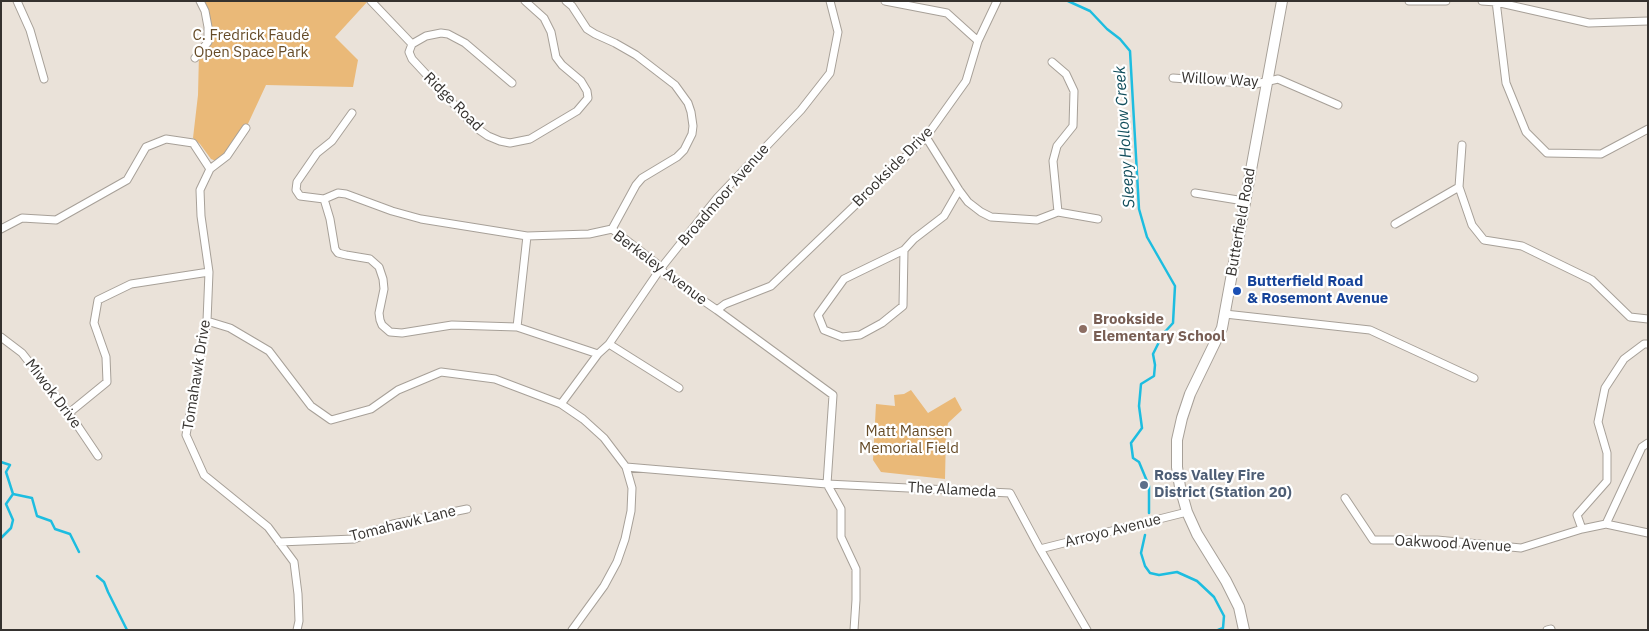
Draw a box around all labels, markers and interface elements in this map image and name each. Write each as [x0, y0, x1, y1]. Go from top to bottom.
park label: C. Fredrick Faudé Open Space Park [193, 27, 309, 62]
water label: Sleepy Hollow Creek [1110, 65, 1140, 209]
street label: Ridge Road [420, 69, 486, 135]
street label: Willow Way [1181, 69, 1259, 91]
street label: Brookside Drive [849, 123, 937, 211]
street label: Broadmoor Avenue [675, 140, 773, 250]
street label: Butterfield Road [1223, 166, 1259, 278]
street label: Berkeley Avenue [610, 227, 710, 309]
place label: Butterfield Road & Rosemont Avenue [1247, 273, 1388, 308]
marker: Butterfield Road & Rosemont Avenue [1231, 285, 1243, 297]
place label: Brookside Elementary School [1093, 311, 1225, 346]
street label: Tomahawk Drive [179, 319, 215, 431]
marker: Brookside Elementary School [1077, 323, 1089, 335]
street label: Miwok Drive [21, 356, 85, 432]
park label: Matt Mansen Memorial Field [859, 423, 959, 458]
place label: Ross Valley Fire District (Station 20) [1154, 467, 1292, 502]
street label: The Alameda [907, 479, 997, 501]
marker: Ross Valley Fire District (Station 20) [1138, 479, 1150, 491]
street label: Tomahawk Lane [348, 502, 458, 546]
street label: Arroyo Avenue [1063, 510, 1163, 552]
street label: Oakwood Avenue [1394, 532, 1512, 556]

